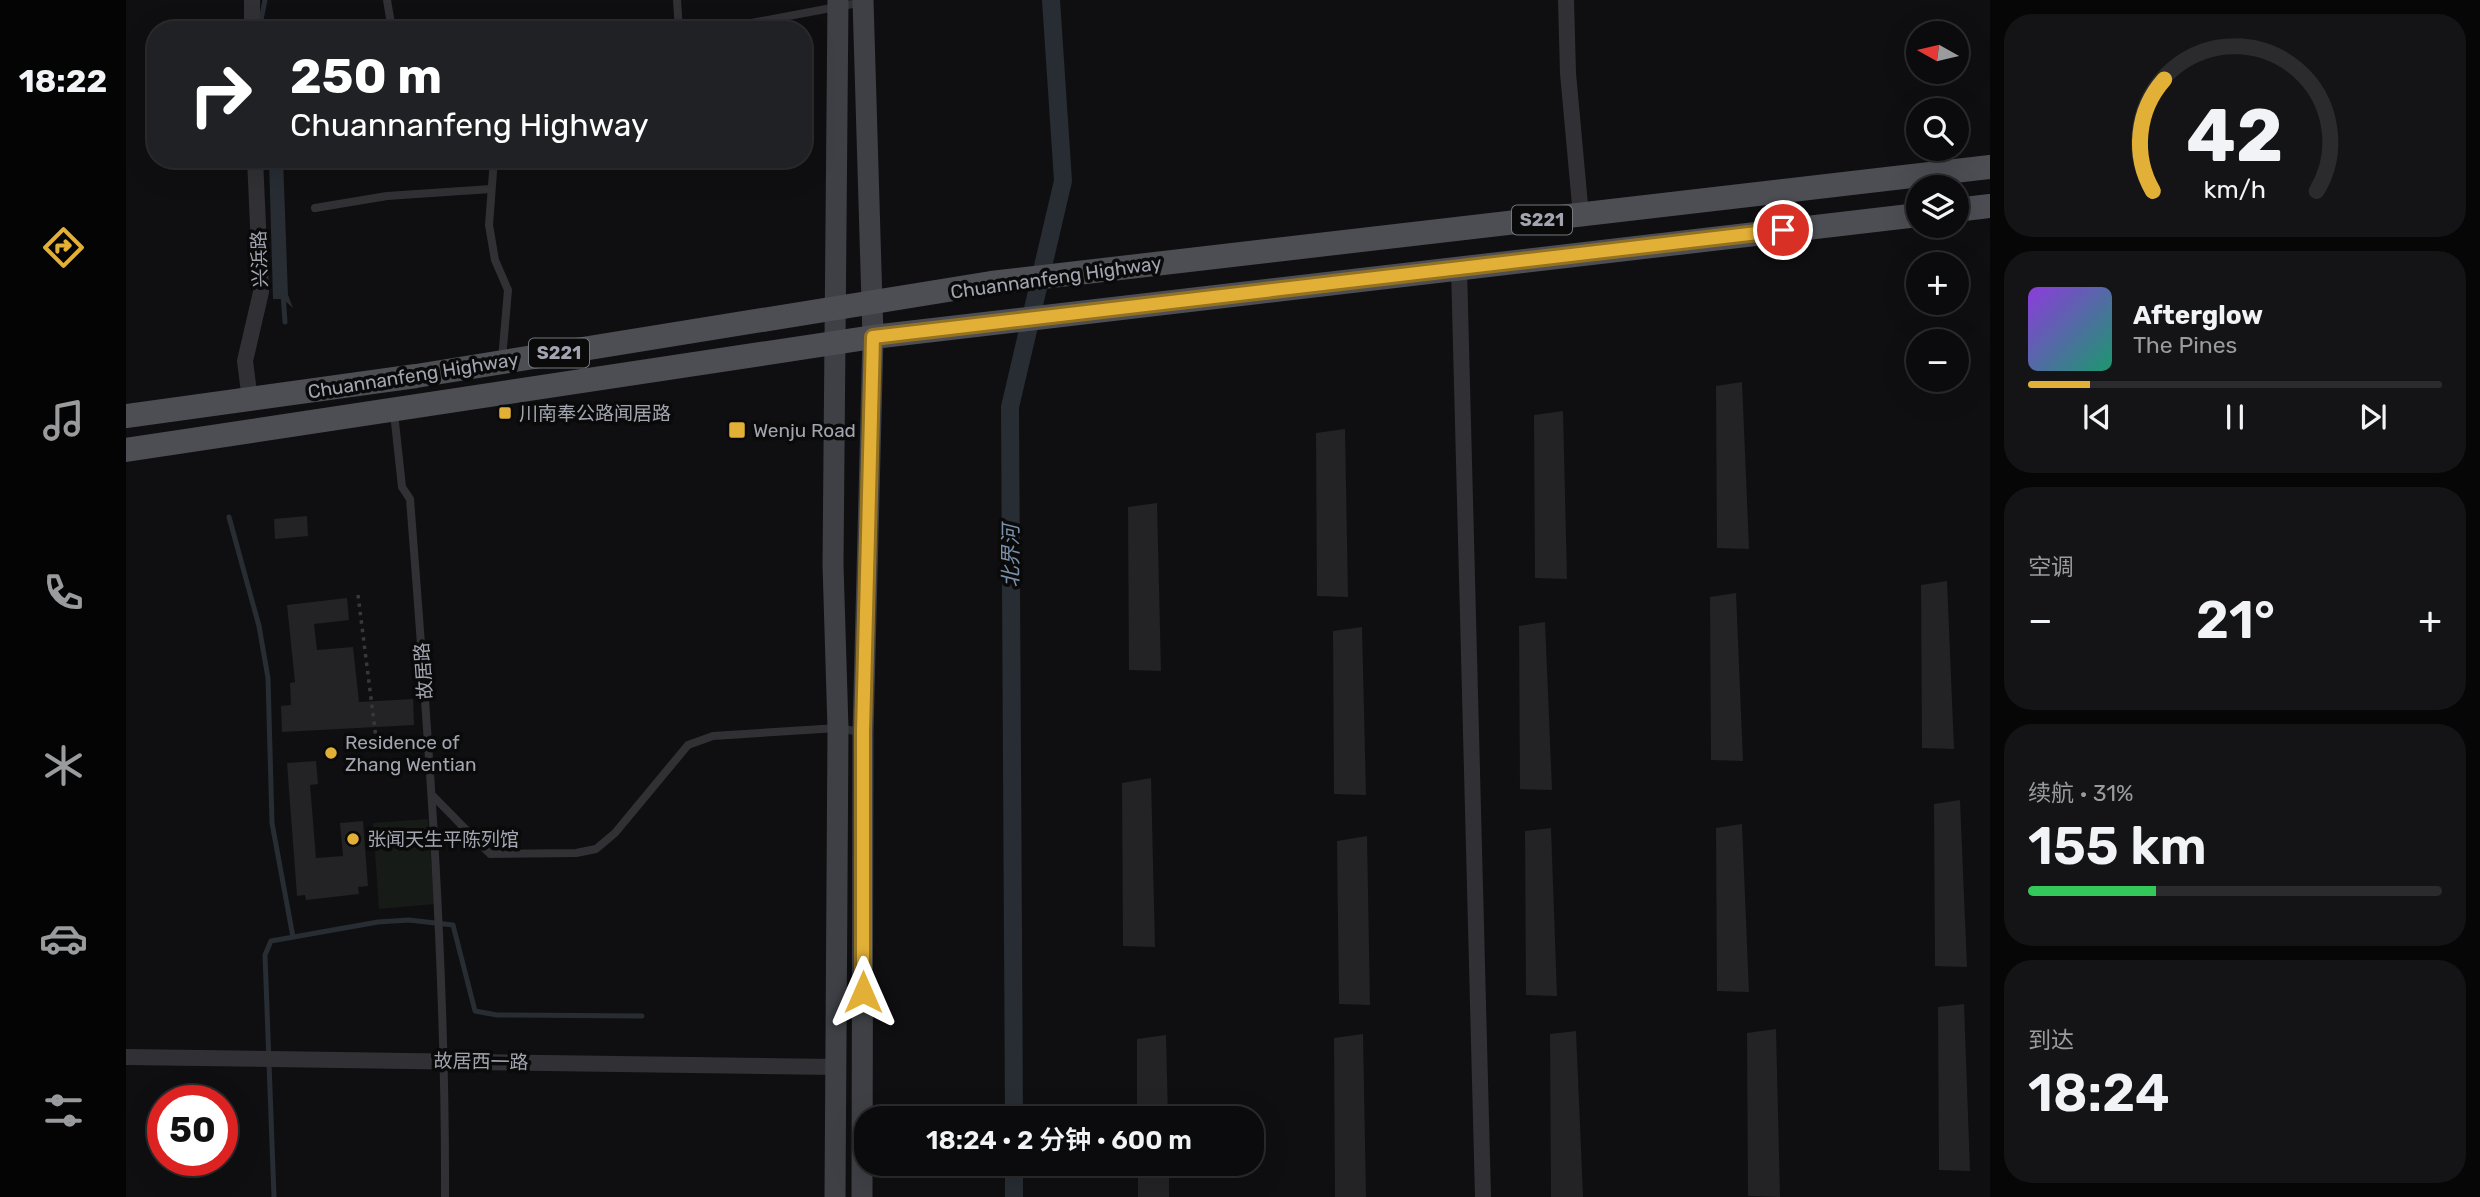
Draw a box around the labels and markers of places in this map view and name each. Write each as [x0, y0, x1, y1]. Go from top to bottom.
pin [1753, 200, 1813, 260]
place label: 川南奉公路闻居路 [519, 402, 671, 425]
marker: 川南奉公路闻居路 [497, 405, 513, 421]
place label: Wenju Road [753, 419, 856, 442]
marker: Wenju Road [727, 420, 747, 440]
place label: Residence of Zhang Wentian [345, 731, 477, 776]
marker: Residence of Zhang Wentian [323, 745, 339, 761]
place label: 张闻天生平陈列馆 [367, 828, 519, 851]
marker: 张闻天生平陈列馆 [345, 831, 361, 847]

